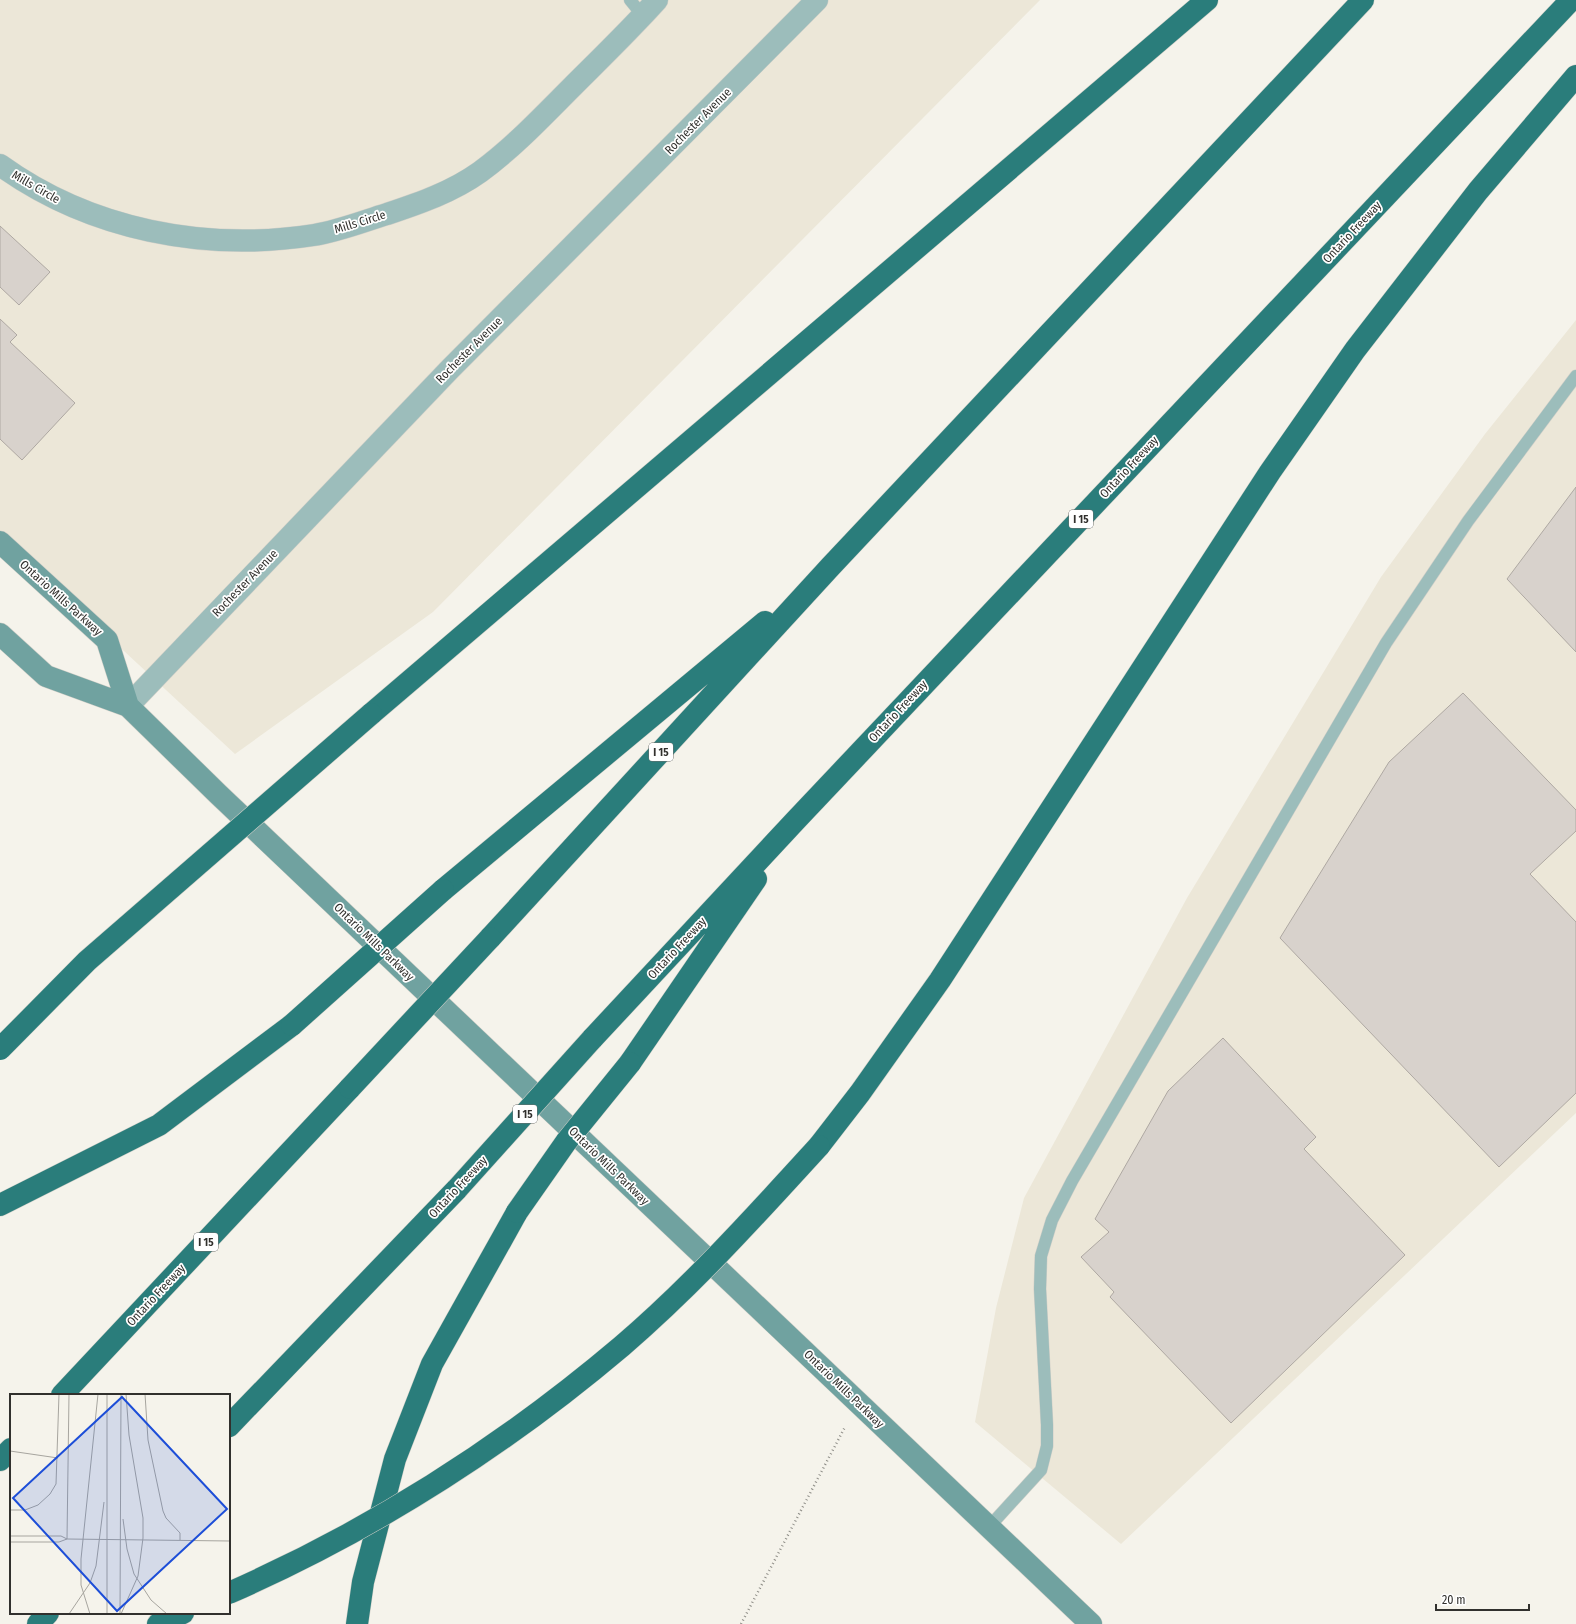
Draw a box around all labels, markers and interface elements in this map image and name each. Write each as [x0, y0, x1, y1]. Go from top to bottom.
street label: Rochester Avenue [662, 85, 734, 157]
street label: Mills Circle [10, 168, 63, 206]
street label: Ontario Freeway [1320, 198, 1385, 266]
street label: Mills Circle [333, 208, 387, 236]
street label: Rochester Avenue [433, 314, 505, 386]
street label: Ontario Freeway [1097, 433, 1162, 501]
road number: I 15 [1069, 510, 1093, 528]
street label: Rochester Avenue [209, 546, 281, 619]
street label: Ontario Mills Parkway [17, 557, 105, 639]
street label: Ontario Freeway [866, 677, 931, 745]
road number: I 15 [649, 743, 673, 761]
street label: Ontario Mills Parkway [331, 900, 417, 984]
street label: Ontario Freeway [645, 914, 710, 982]
road number: I 15 [513, 1105, 537, 1123]
street label: Ontario Mills Parkway [566, 1124, 652, 1208]
street label: Ontario Freeway [426, 1153, 491, 1221]
road number: I 15 [194, 1233, 218, 1251]
street label: Ontario Freeway [124, 1261, 189, 1329]
street label: Ontario Mills Parkway [801, 1347, 887, 1431]
inset map [10, 1394, 230, 1614]
scale bar [1436, 1586, 1529, 1612]
text: 20 m [1442, 1593, 1466, 1607]

